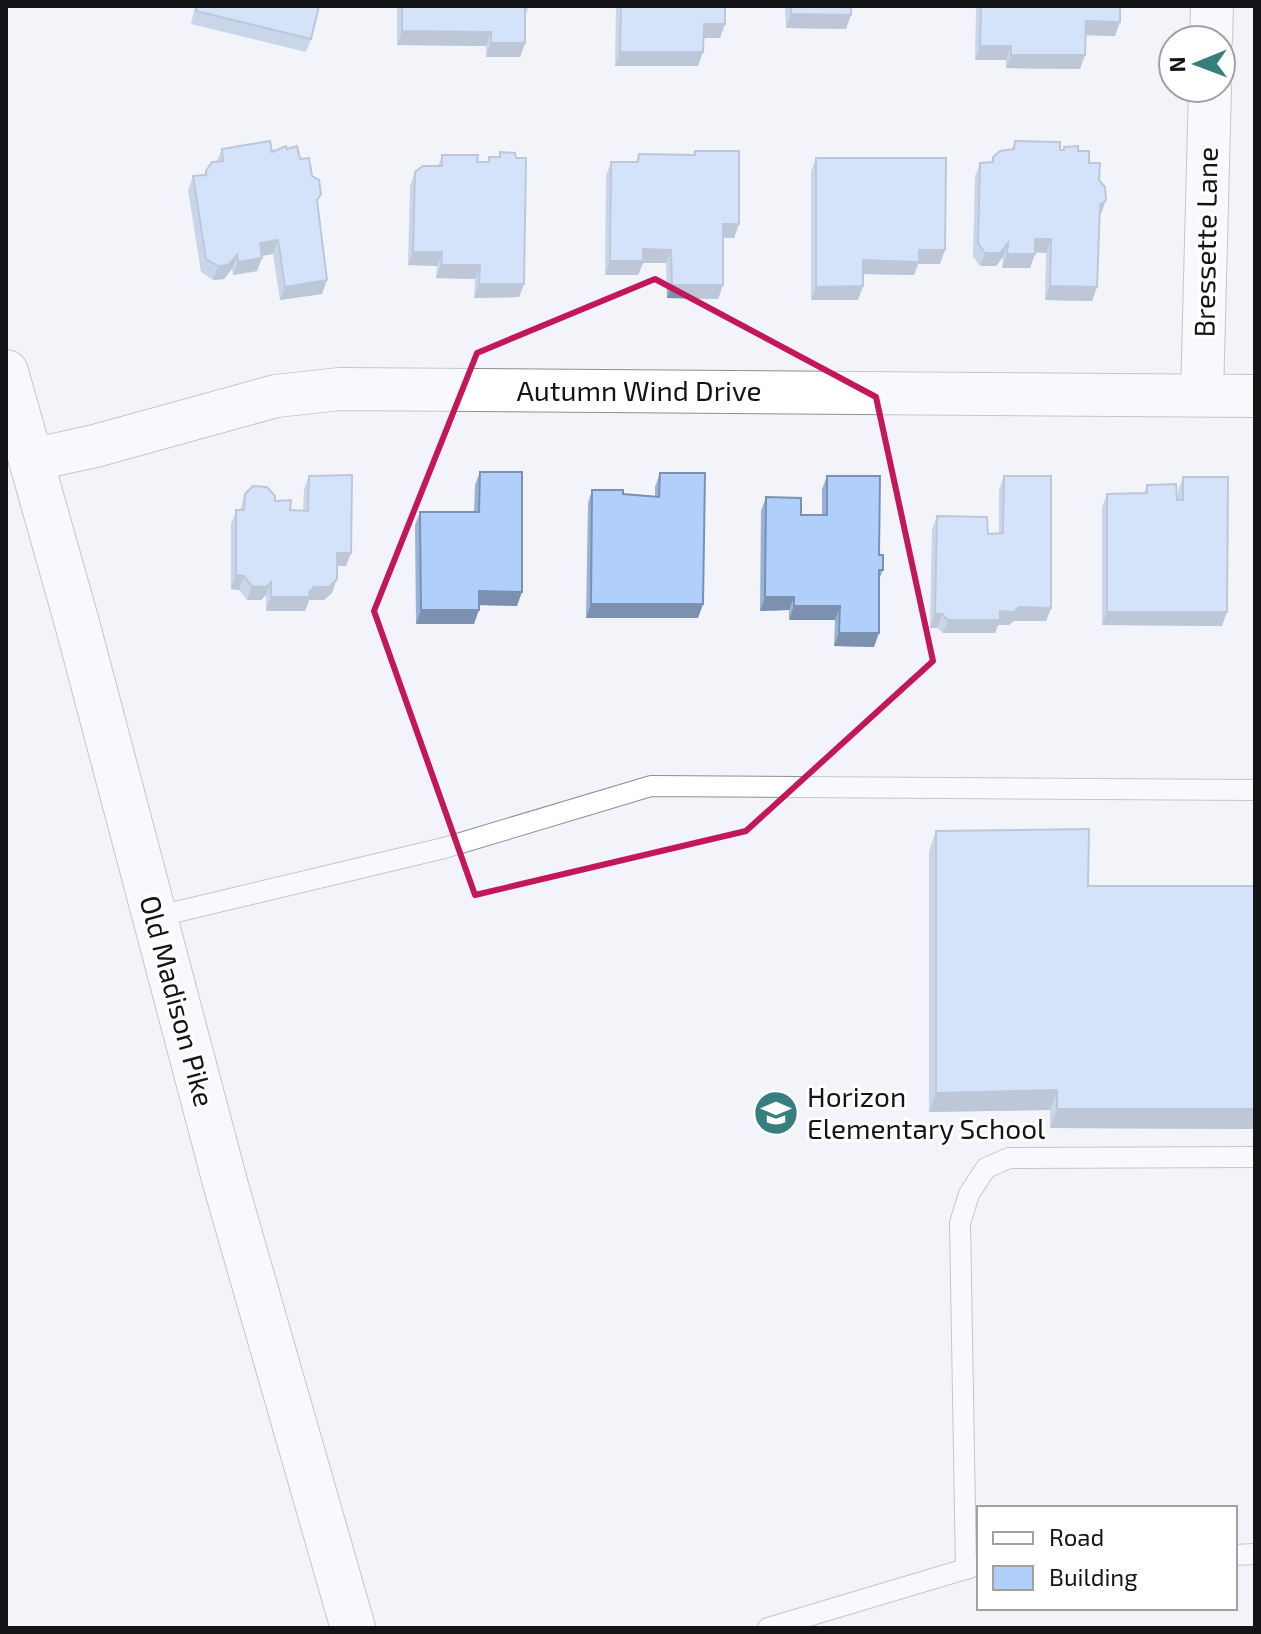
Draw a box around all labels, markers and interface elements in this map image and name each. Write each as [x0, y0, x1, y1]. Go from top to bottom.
north arrow [1157, 24, 1237, 104]
text: N [1163, 56, 1189, 73]
street label: Bressette Lane [1186, 146, 1224, 337]
street label: Autumn Wind Drive [516, 373, 762, 407]
street label: Old Madison Pike [133, 891, 222, 1110]
place label: Horizon Elementary School [807, 1079, 1046, 1145]
school or university icon: Horizon Elementary School [752, 1089, 800, 1137]
legend [977, 1506, 1237, 1610]
text: Road [1049, 1522, 1104, 1551]
text: Building [1049, 1562, 1138, 1591]

